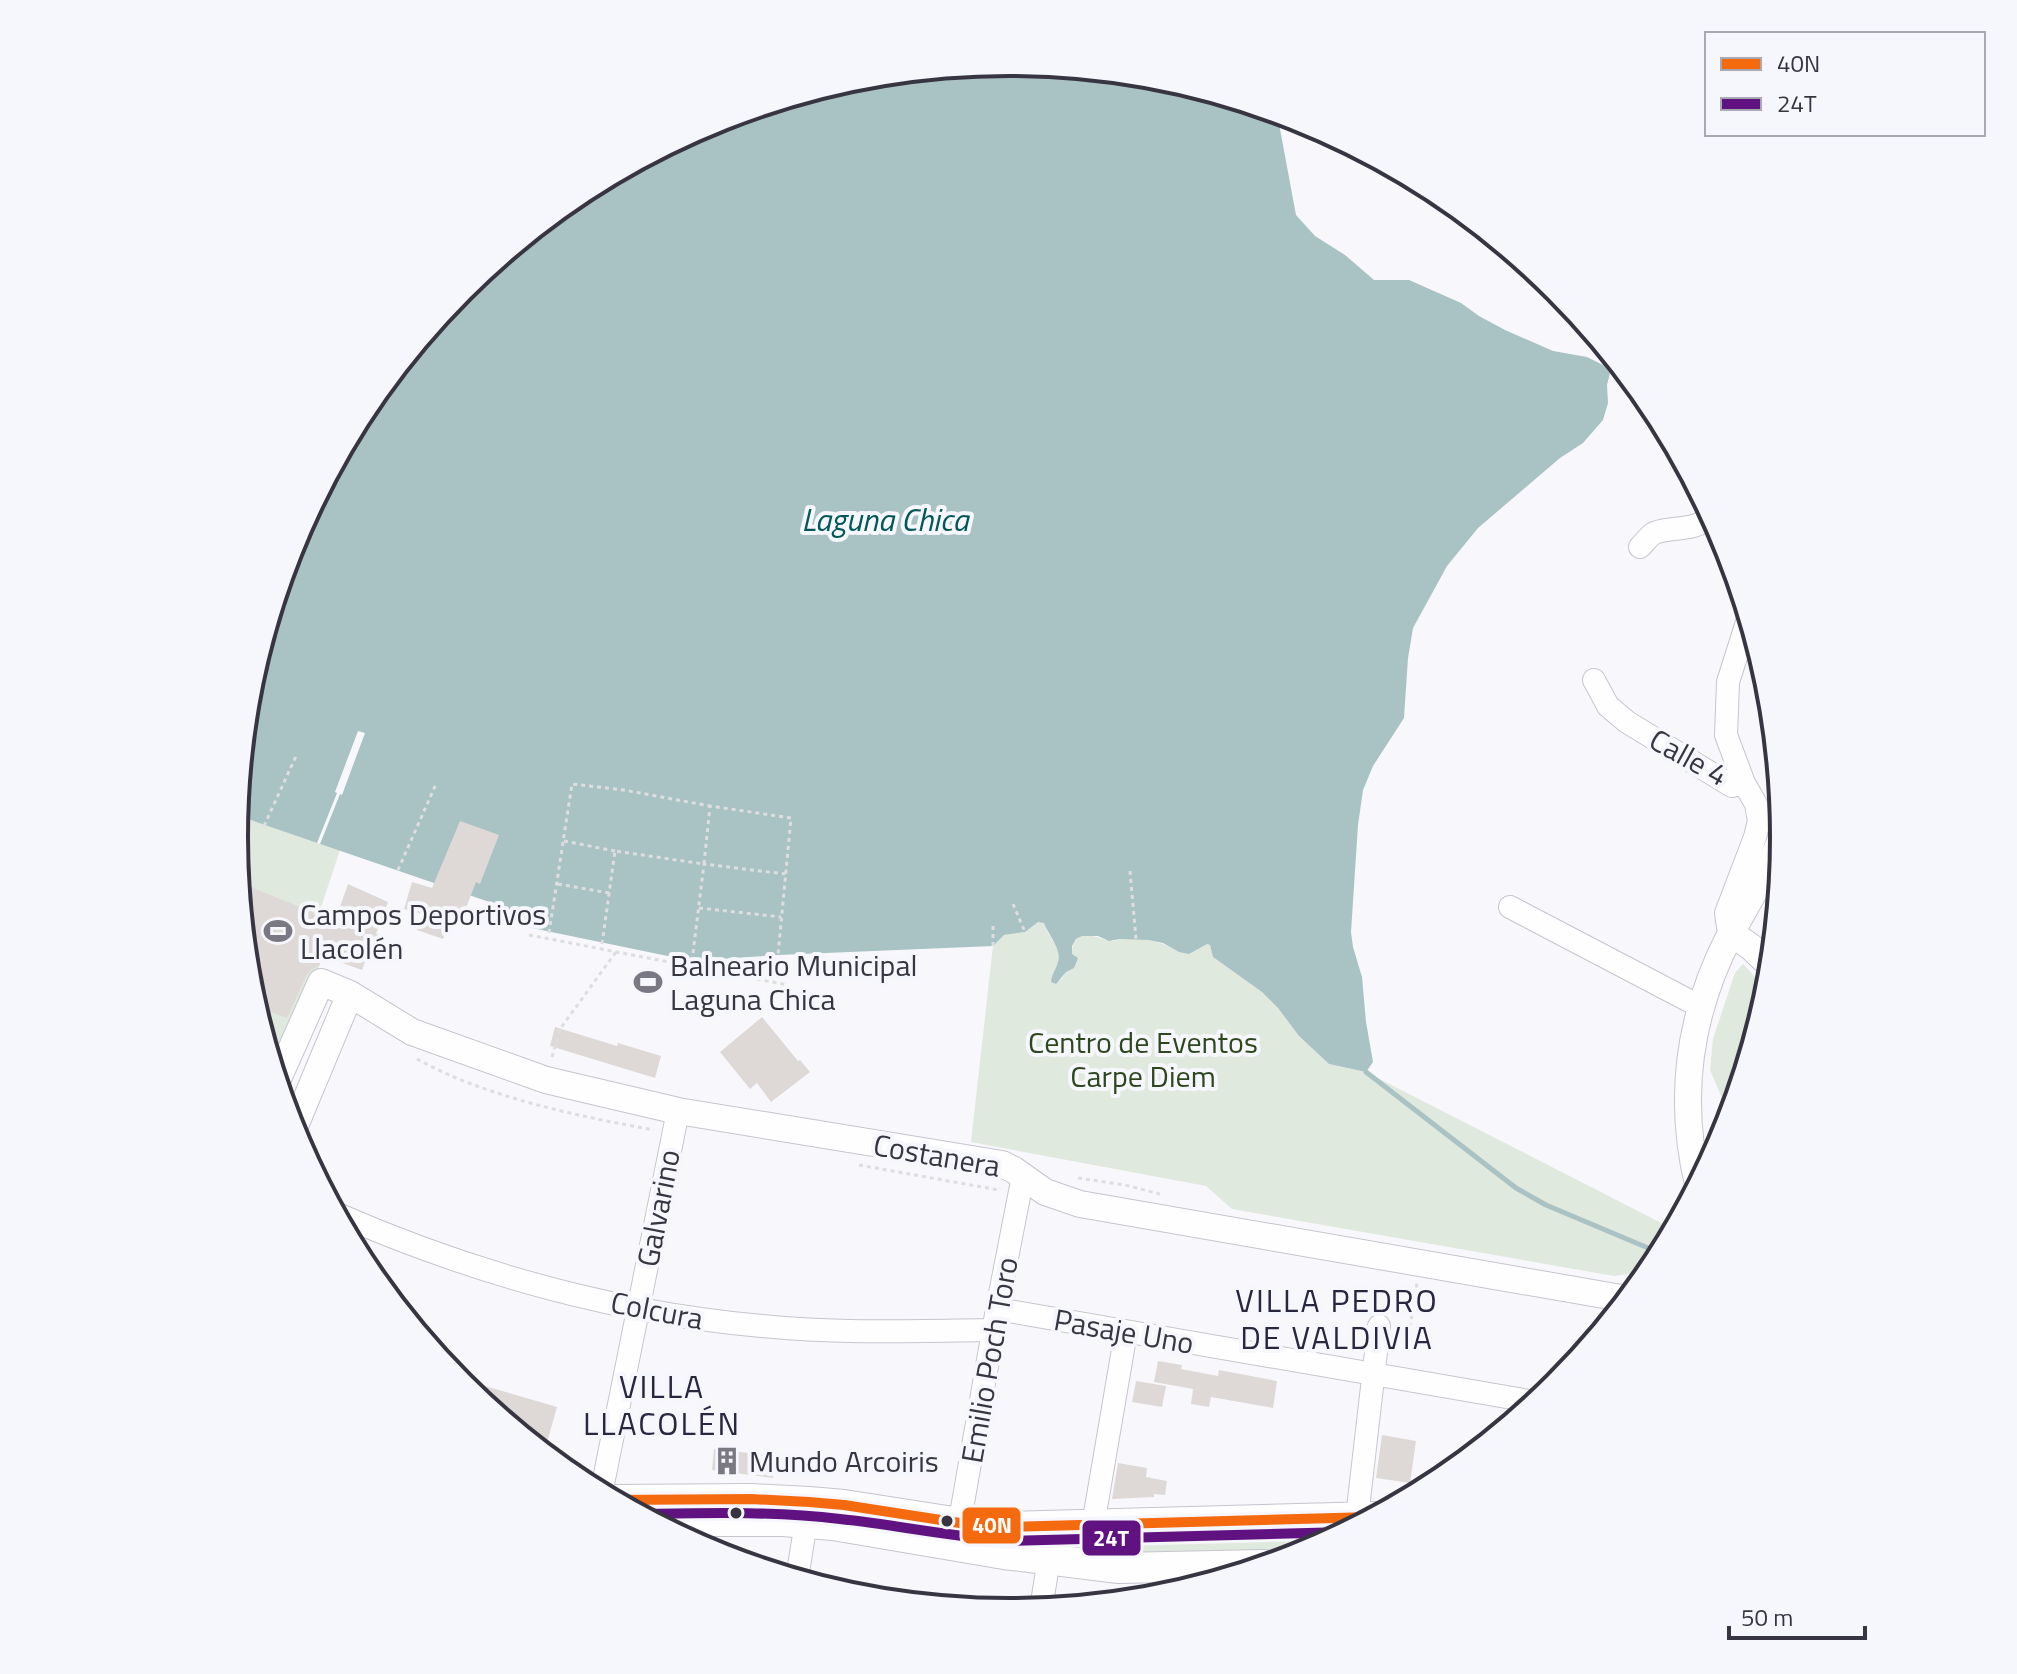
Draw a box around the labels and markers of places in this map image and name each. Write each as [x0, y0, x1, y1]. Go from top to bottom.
place label: Campos Deportivos Llacolén [300, 891, 546, 971]
sports icon: Campos Deportivos Llacolén [263, 916, 293, 946]
place label: Balneario Municipal Laguna Chica [670, 942, 917, 1022]
sports icon: Balneario Municipal Laguna Chica [633, 967, 663, 997]
place label: Mundo Arcoiris [749, 1438, 939, 1484]
building icon: Mundo Arcoiris [712, 1446, 742, 1476]
unlabelled marker [728, 1505, 744, 1521]
unlabelled marker [939, 1513, 955, 1529]

